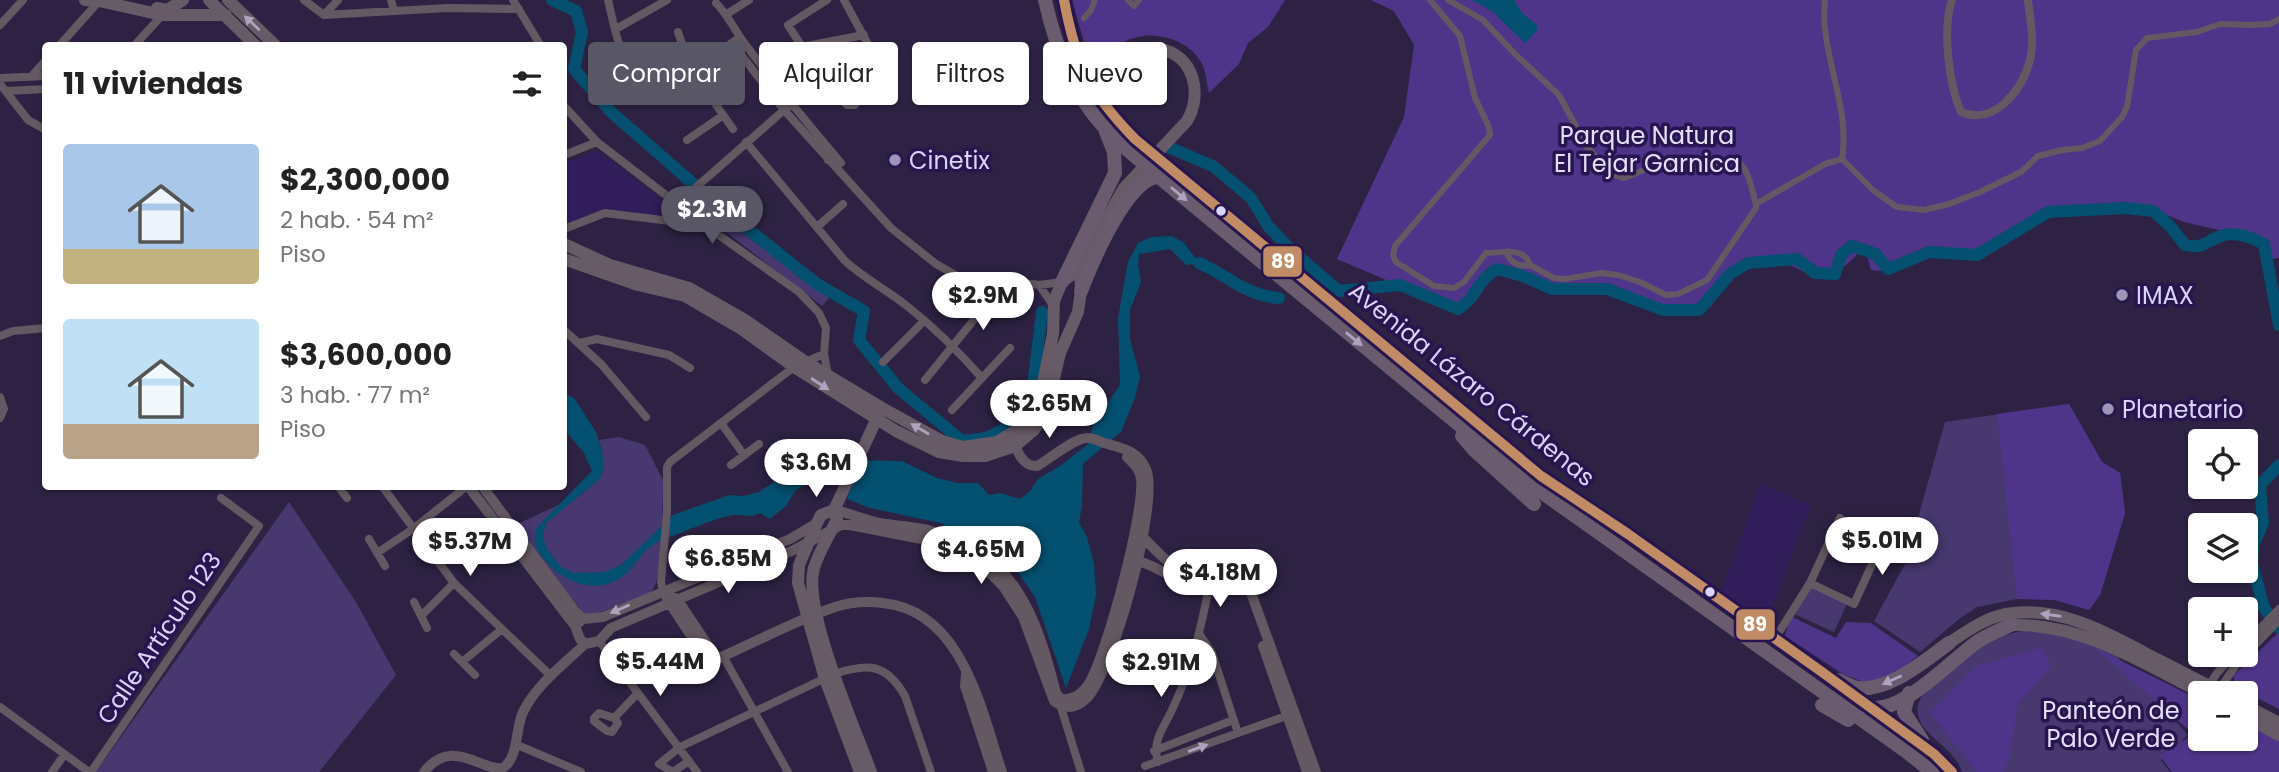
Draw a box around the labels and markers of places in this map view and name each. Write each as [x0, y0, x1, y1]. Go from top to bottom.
place label: Cinetix [909, 144, 990, 177]
marker: Cinetix [887, 152, 903, 168]
pin: $2.3M [663, 187, 761, 246]
unlabelled marker [1214, 204, 1228, 218]
pin: $2.9M [934, 272, 1032, 332]
place label: IMAX [2136, 279, 2194, 312]
marker: IMAX [2114, 287, 2130, 303]
pin: $2.65M [992, 380, 1106, 440]
place label: Planetario [2122, 393, 2243, 426]
marker: Planetario [2100, 401, 2116, 417]
pin: $3.6M [767, 440, 865, 499]
pin: $5.37M [413, 518, 527, 578]
pin: $5.01M [1825, 518, 1939, 577]
pin: $4.65M [924, 526, 1038, 586]
pin: $6.85M [671, 536, 785, 595]
pin: $4.18M [1163, 550, 1277, 609]
unlabelled marker [1703, 585, 1717, 599]
pin: $5.44M [603, 638, 717, 698]
pin: $2.91M [1104, 640, 1218, 699]

